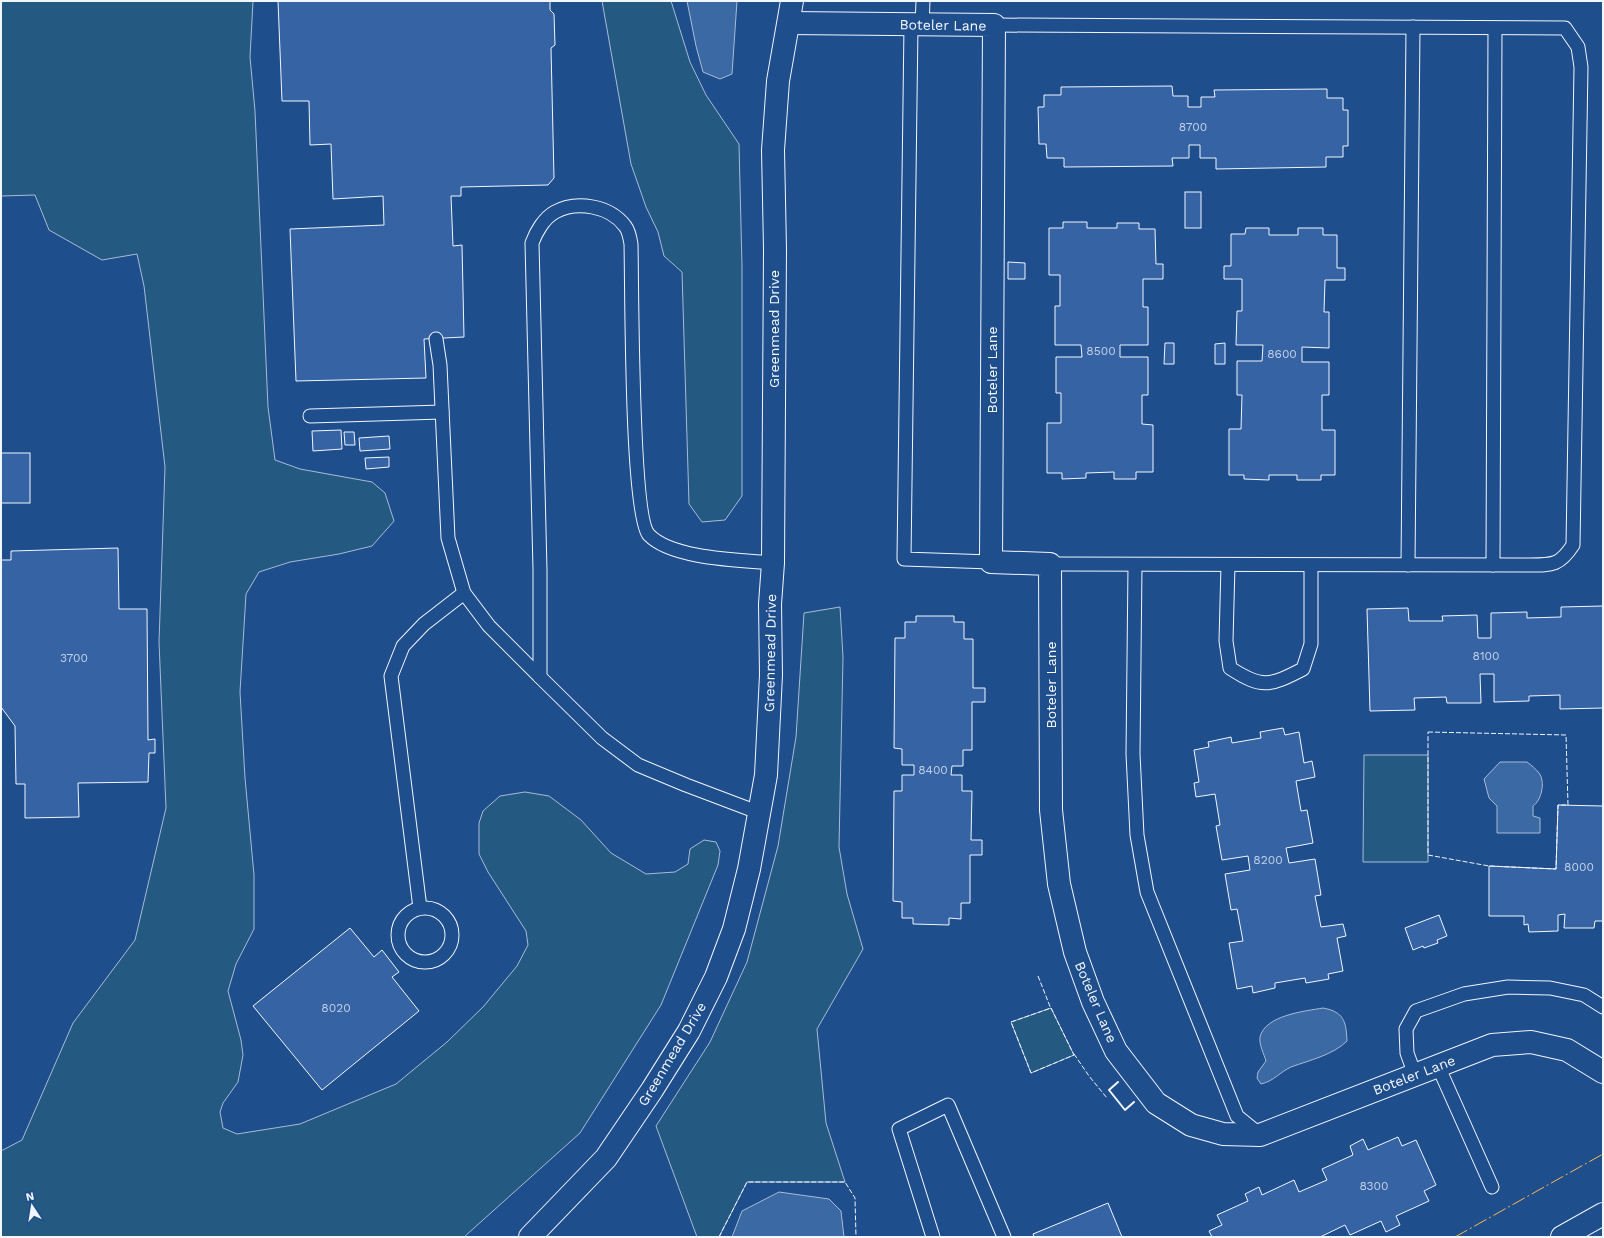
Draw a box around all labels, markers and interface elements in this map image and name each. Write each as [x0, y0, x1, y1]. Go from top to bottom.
street label: Boteler Lane [899, 16, 987, 34]
house number: 8700 [1179, 120, 1207, 134]
street label: Greenmead Drive [766, 270, 782, 388]
street label: Boteler Lane [984, 327, 1000, 413]
house number: 8500 [1086, 344, 1116, 358]
house number: 8600 [1267, 347, 1297, 361]
street label: Greenmead Drive [761, 594, 779, 712]
street label: Boteler Lane [1043, 642, 1059, 728]
house number: 8100 [1472, 649, 1500, 663]
house number: 3700 [60, 651, 88, 665]
house number: 8400 [918, 763, 948, 777]
house number: 8200 [1253, 853, 1283, 867]
house number: 8000 [1564, 860, 1594, 874]
street label: Boteler Lane [1072, 959, 1120, 1045]
street label: Greenmead Drive [635, 999, 709, 1109]
house number: 8020 [321, 1001, 351, 1015]
street label: Boteler Lane [1371, 1052, 1457, 1098]
house number: 8300 [1359, 1179, 1389, 1193]
north arrow [12, 1186, 52, 1226]
text: N [25, 1190, 35, 1204]

